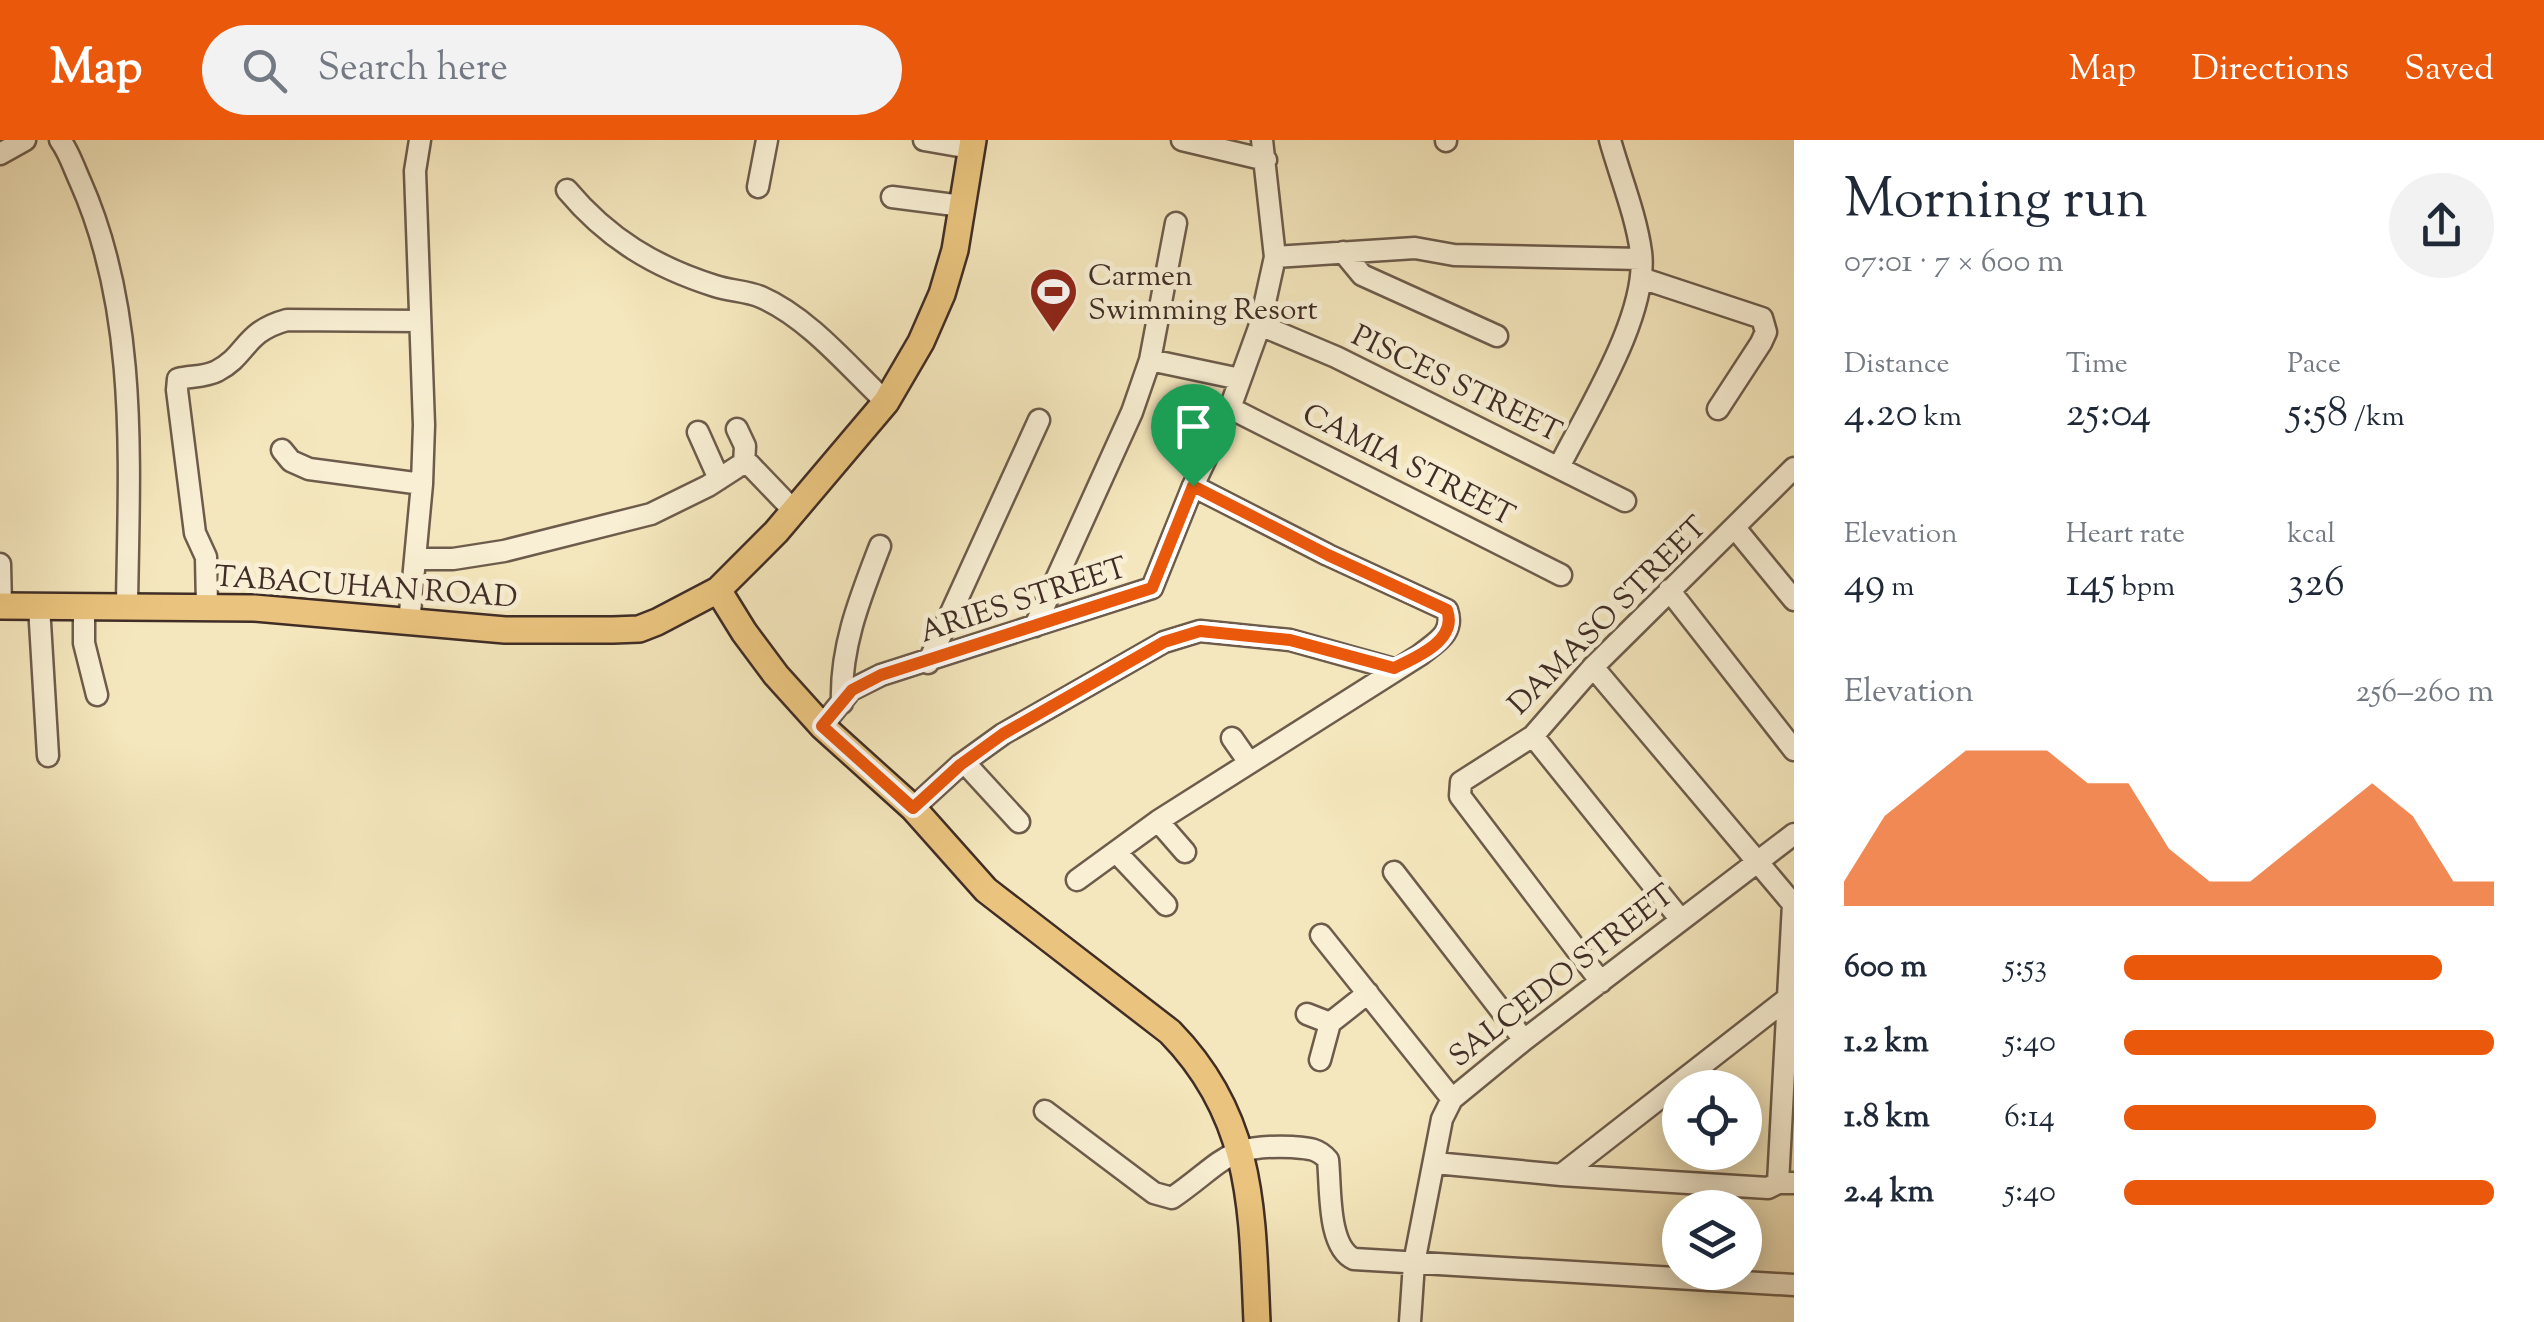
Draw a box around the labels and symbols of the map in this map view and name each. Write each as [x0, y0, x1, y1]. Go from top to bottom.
place label: Carmen Swimming Resort [1088, 256, 1318, 333]
sports icon: Carmen Swimming Resort [1027, 266, 1079, 334]
street label: PISCES STREET [1344, 316, 1568, 455]
pin [1151, 384, 1236, 487]
street label: CAMIA STREET [1294, 394, 1522, 538]
street label: DAMASO STREET [1500, 508, 1718, 726]
street label: ARIES STREET [914, 548, 1133, 655]
street label: TABACUHAN ROAD [213, 556, 519, 621]
street label: SALCEDO STREET [1441, 875, 1684, 1079]

